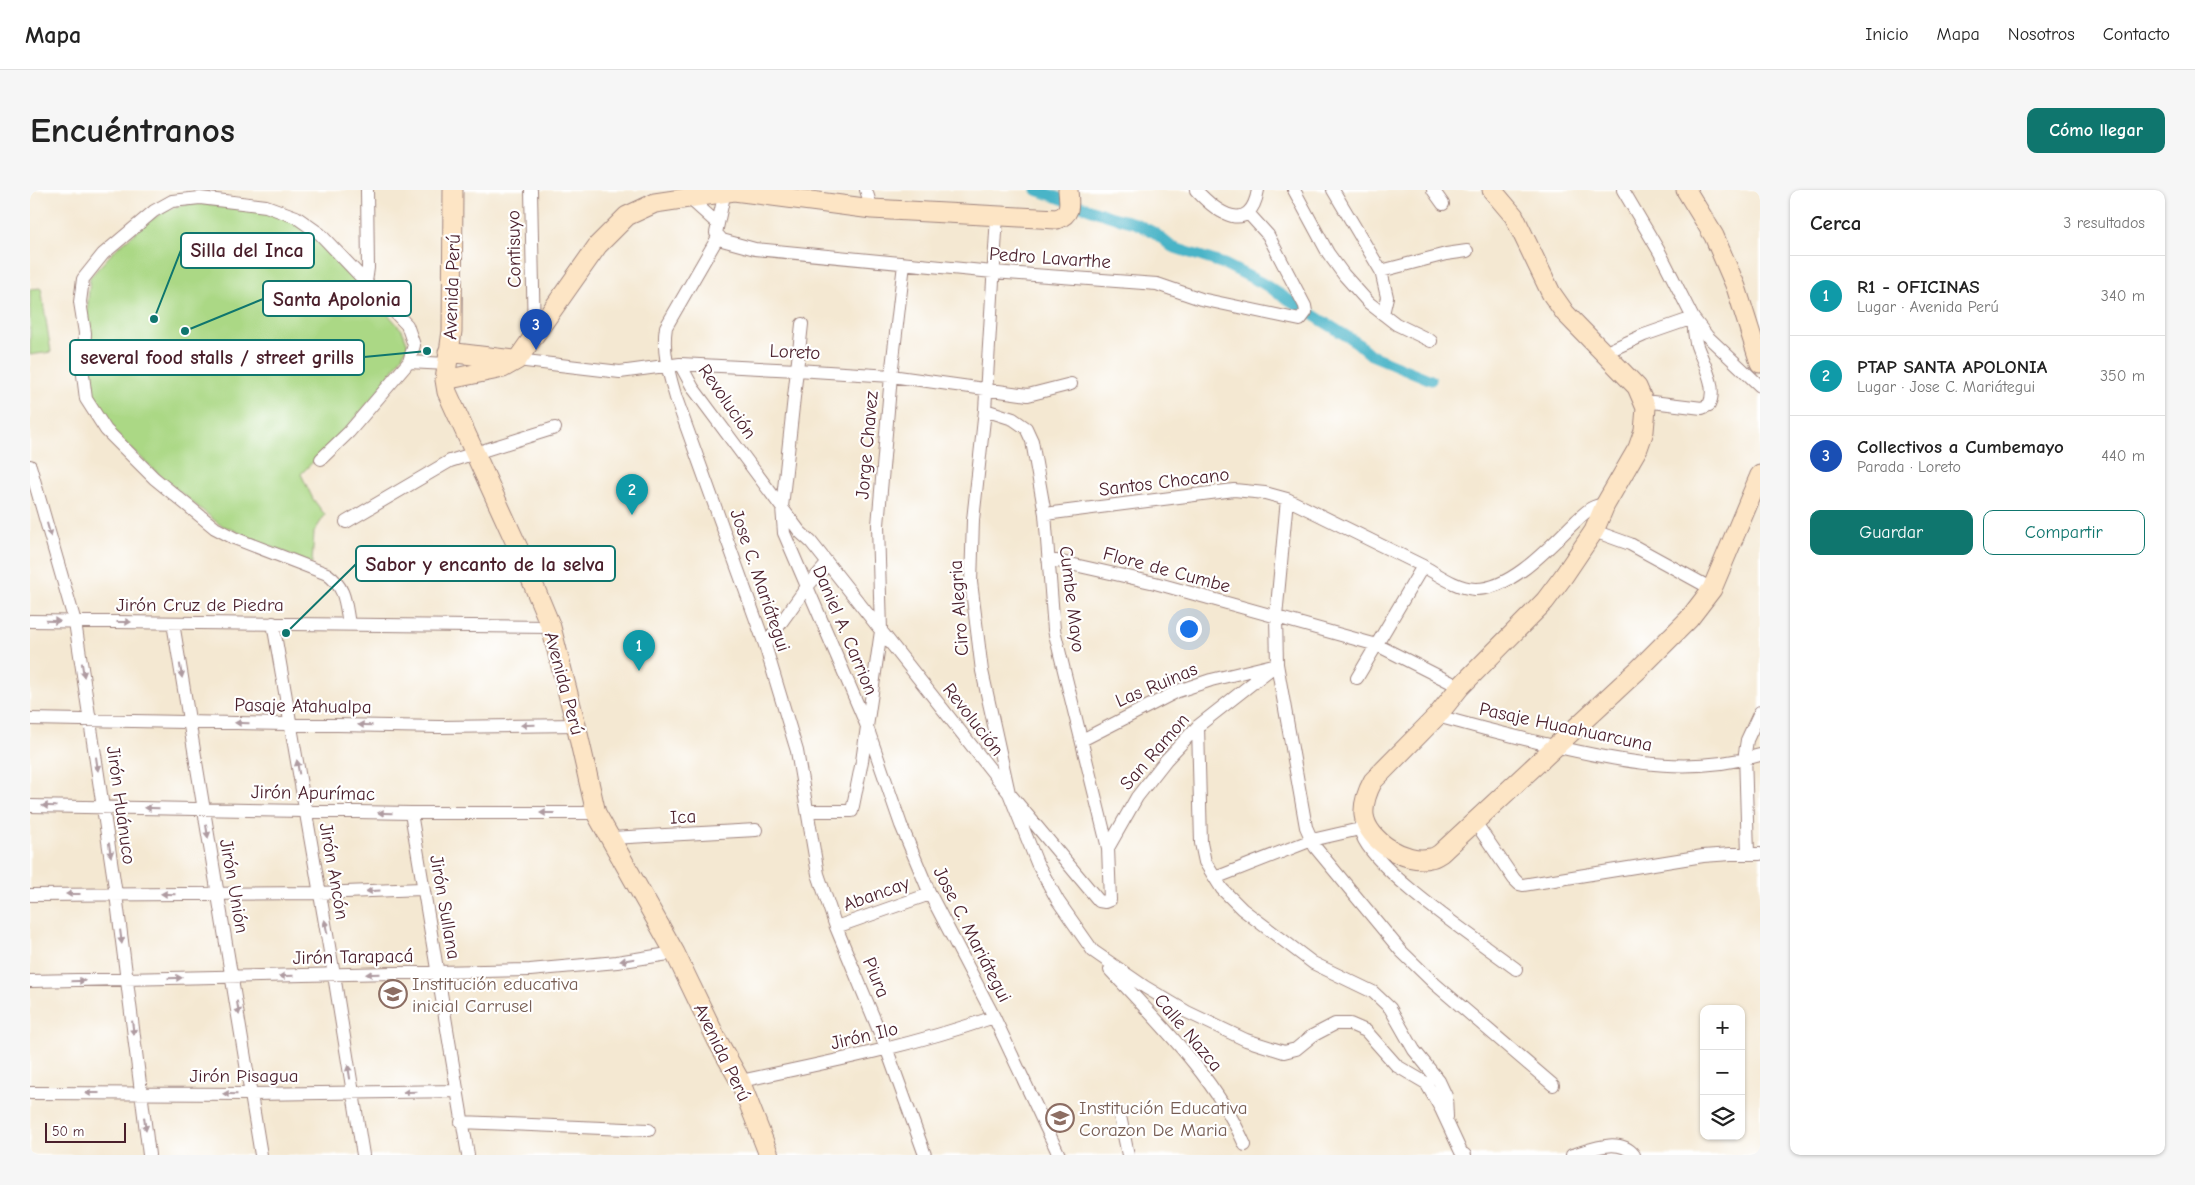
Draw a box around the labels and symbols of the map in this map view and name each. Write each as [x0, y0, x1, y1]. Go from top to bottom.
street label: Contisuyo [502, 210, 526, 288]
callout: Silla del Inca [181, 233, 314, 268]
street label: Avenida Perú [439, 234, 465, 340]
text: Silla del Inca [190, 239, 304, 262]
street label: Pedro Lavarthe [988, 243, 1112, 273]
callout: Santa Apolonia [263, 281, 411, 316]
text: Santa Apolonia [273, 288, 401, 311]
pin: 3 [520, 309, 552, 350]
callout: several food stalls / street grills [70, 340, 364, 375]
street label: Loreto [769, 340, 821, 364]
text: several food stalls / street grills [80, 346, 354, 369]
street label: Revolución [693, 360, 761, 443]
street label: Jorge Chavez [851, 390, 883, 500]
street label: Santos Chocano [1098, 463, 1231, 501]
pin: 2 [616, 474, 648, 515]
street label: Jose C. Mariátegui [725, 506, 795, 654]
one-way arrow [45, 522, 53, 537]
street label: Flore de Cumbe [1101, 542, 1233, 598]
street label: Cumbe Mayo [1055, 545, 1089, 654]
callout: Sabor y encanto de la selva [356, 546, 615, 581]
text: Sabor y encanto de la selva [366, 553, 604, 576]
street label: Ciro Alegria [945, 559, 973, 657]
street label: Daniel A. Carrion [808, 562, 882, 698]
street label: Jirón Cruz de Piedra [116, 594, 284, 616]
your location [1176, 616, 1202, 642]
one-way arrow [45, 618, 61, 626]
one-way arrow [116, 618, 132, 626]
street label: Avenida Perú [540, 629, 588, 737]
pin: 1 [623, 630, 655, 671]
street label: Las Ruinas [1112, 658, 1201, 712]
one-way arrow [79, 663, 87, 679]
one-way arrow [177, 663, 185, 679]
street label: Revolución [938, 679, 1008, 760]
street label: Pasaje Atahualpa [234, 694, 372, 718]
street label: Pasaje Huaahuarcuna [1477, 698, 1654, 756]
street label: San Ramon [1116, 709, 1194, 794]
one-way arrow [234, 719, 250, 727]
one-way arrow [357, 721, 373, 729]
one-way arrow [519, 722, 535, 730]
street label: Jirón Huánuco [102, 744, 140, 866]
one-way arrow [93, 756, 101, 772]
one-way arrow [294, 758, 302, 774]
street label: Jirón Apurímac [251, 781, 375, 805]
one-way arrow [41, 802, 57, 810]
one-way arrow [144, 804, 160, 812]
street label: Ica [669, 805, 697, 829]
one-way arrow [376, 809, 392, 817]
one-way arrow [539, 809, 555, 817]
street label: Jirón Ancón [315, 821, 353, 921]
one-way arrow [203, 823, 211, 839]
street label: Jirón Unión [215, 837, 253, 935]
one-way arrow [106, 843, 114, 859]
street label: Jirón Sullana [425, 853, 465, 961]
street label: Jose C. Mariátegui [928, 863, 1016, 1006]
street label: Abancay [840, 872, 913, 916]
one-way arrow [365, 887, 381, 895]
one-way arrow [65, 890, 81, 898]
one-way arrow [160, 890, 176, 898]
one-way arrow [321, 918, 329, 934]
one-way arrow [117, 929, 125, 945]
street label: Jirón Tarapacá [292, 945, 414, 969]
street label: Piura [858, 954, 894, 1001]
one-way arrow [619, 956, 635, 964]
one-way arrow [364, 970, 380, 978]
one-way arrow [277, 972, 293, 980]
place label: Institución educativa inicial Carrusel [412, 973, 579, 1017]
one-way arrow [168, 974, 184, 982]
one-way arrow [71, 976, 87, 984]
school or university icon: Institución educativa inicial Carrusel [378, 979, 408, 1009]
street label: Calle Nazca [1149, 989, 1227, 1076]
street label: Avenida Perú [689, 1000, 755, 1105]
one-way arrow [234, 1001, 242, 1017]
street label: Jirón Ilo [828, 1018, 900, 1054]
one-way arrow [129, 1021, 137, 1037]
one-way arrow [345, 1064, 353, 1080]
street label: Jirón Pisagua [189, 1065, 299, 1087]
one-way arrow [401, 1088, 417, 1096]
one-way arrow [84, 1089, 100, 1097]
one-way arrow [221, 1090, 237, 1098]
place label: Institución Educativa Corazon De Maria [1079, 1097, 1247, 1141]
school or university icon: Institución Educativa Corazon De Maria [1045, 1103, 1075, 1133]
one-way arrow [141, 1116, 149, 1132]
scale bar [45, 1120, 126, 1143]

